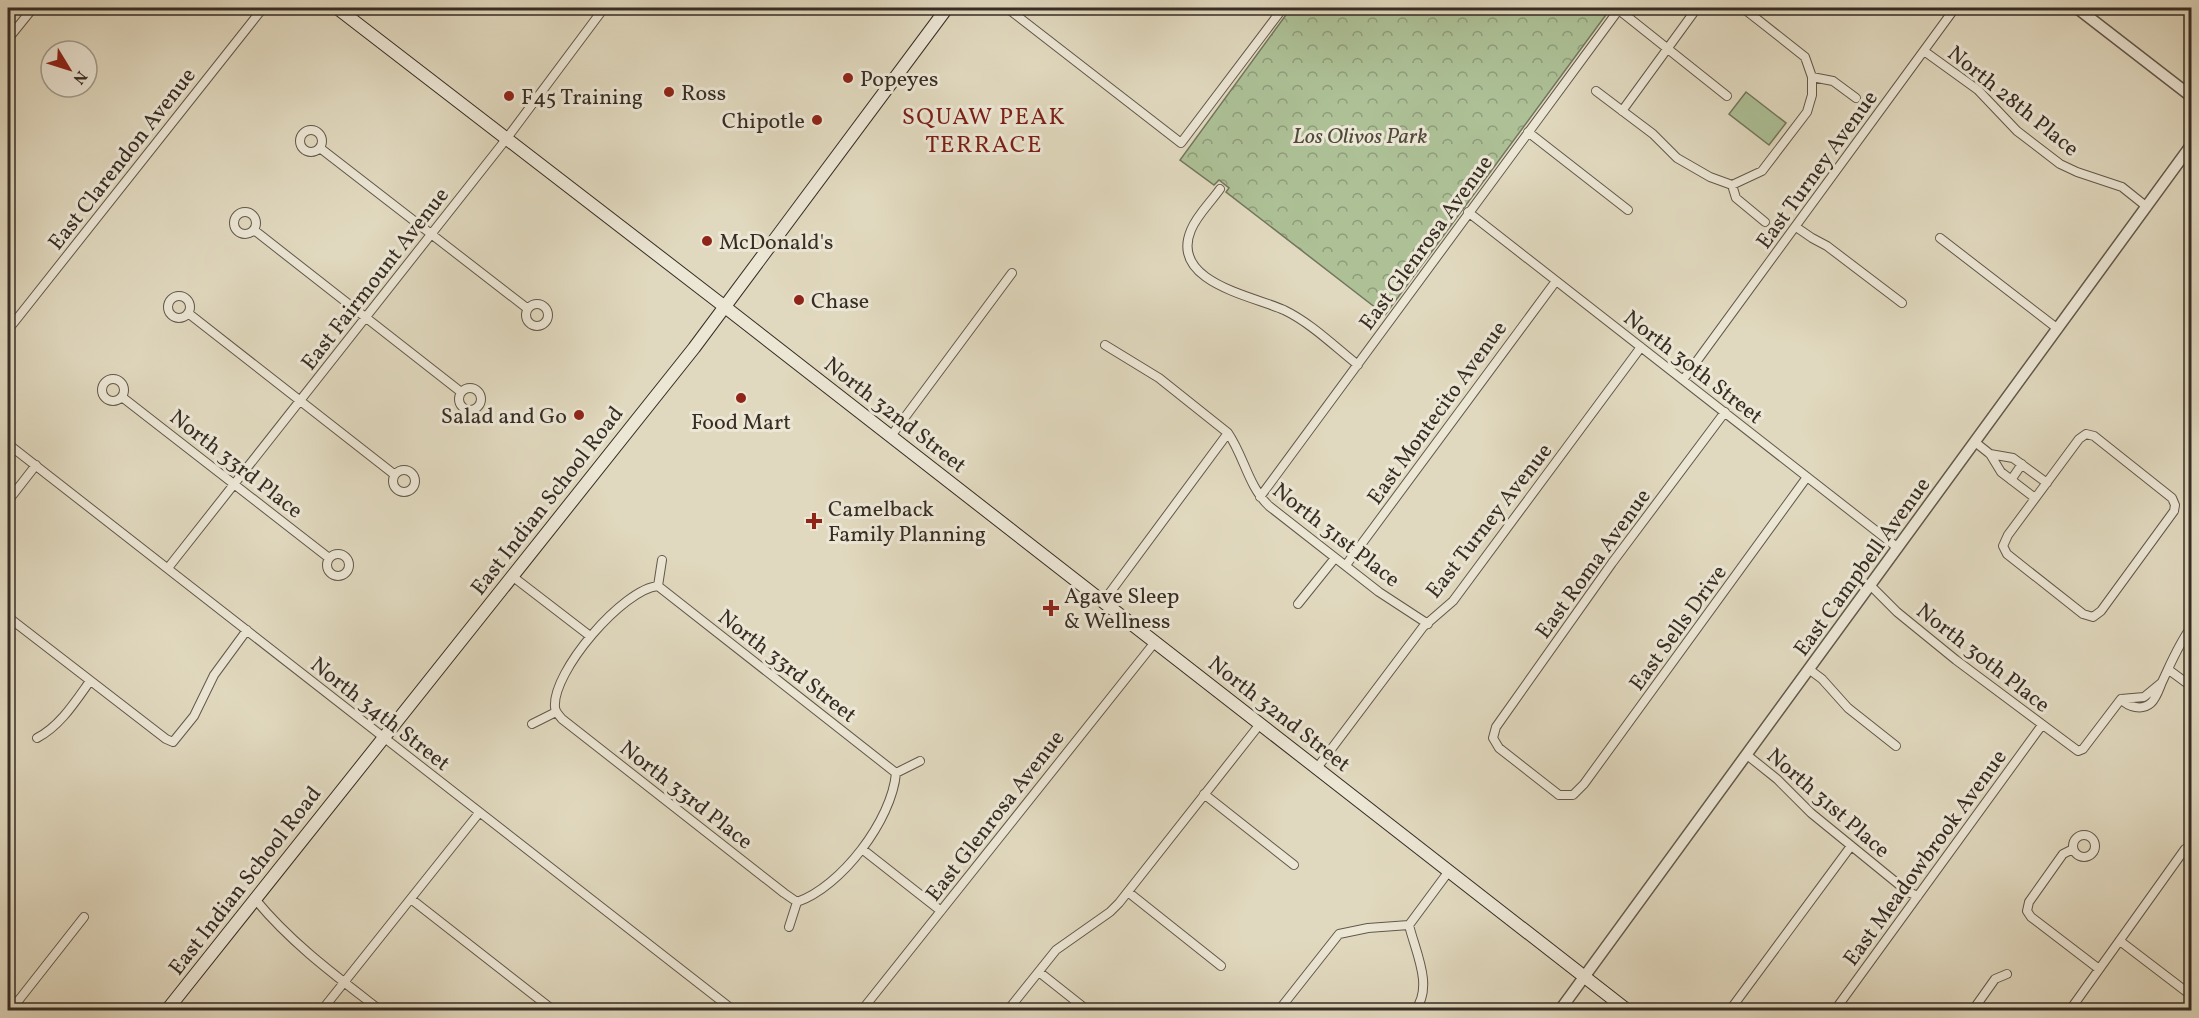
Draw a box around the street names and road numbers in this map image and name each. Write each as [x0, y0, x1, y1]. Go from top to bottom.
street label: North 28th Place [1940, 39, 2085, 165]
street label: East Clarendon Avenue [42, 62, 204, 257]
street label: East Turney Avenue [1750, 85, 1886, 256]
street label: East Glenrosa Avenue [1353, 150, 1501, 337]
street label: East Fairmount Avenue [295, 182, 457, 378]
street label: North 30th Street [1616, 304, 1769, 433]
street label: East Montecito Avenue [1361, 315, 1515, 512]
street label: North 32nd Street [817, 350, 972, 482]
street label: East Indian School Road [464, 400, 632, 603]
street label: North 33rd Place [162, 403, 309, 527]
street label: East Turney Avenue [1419, 437, 1560, 606]
street label: East Campbell Avenue [1787, 471, 1939, 663]
street label: North 31st Place [1265, 476, 1406, 596]
street label: East Roma Avenue [1529, 483, 1659, 646]
street label: East Sells Drive [1623, 559, 1735, 698]
street label: North 30th Place [1909, 597, 2056, 721]
street label: North 33rd Street [710, 603, 863, 731]
street label: North 32nd Street [1201, 649, 1356, 781]
street label: North 34th Street [303, 650, 456, 780]
street label: East Glenrosa Avenue [919, 724, 1073, 909]
street label: North 33rd Place [612, 734, 759, 858]
street label: North 31st Place [1759, 742, 1896, 866]
street label: East Meadowbrook Avenue [1837, 744, 2015, 973]
street label: East Indian School Road [162, 780, 330, 983]

